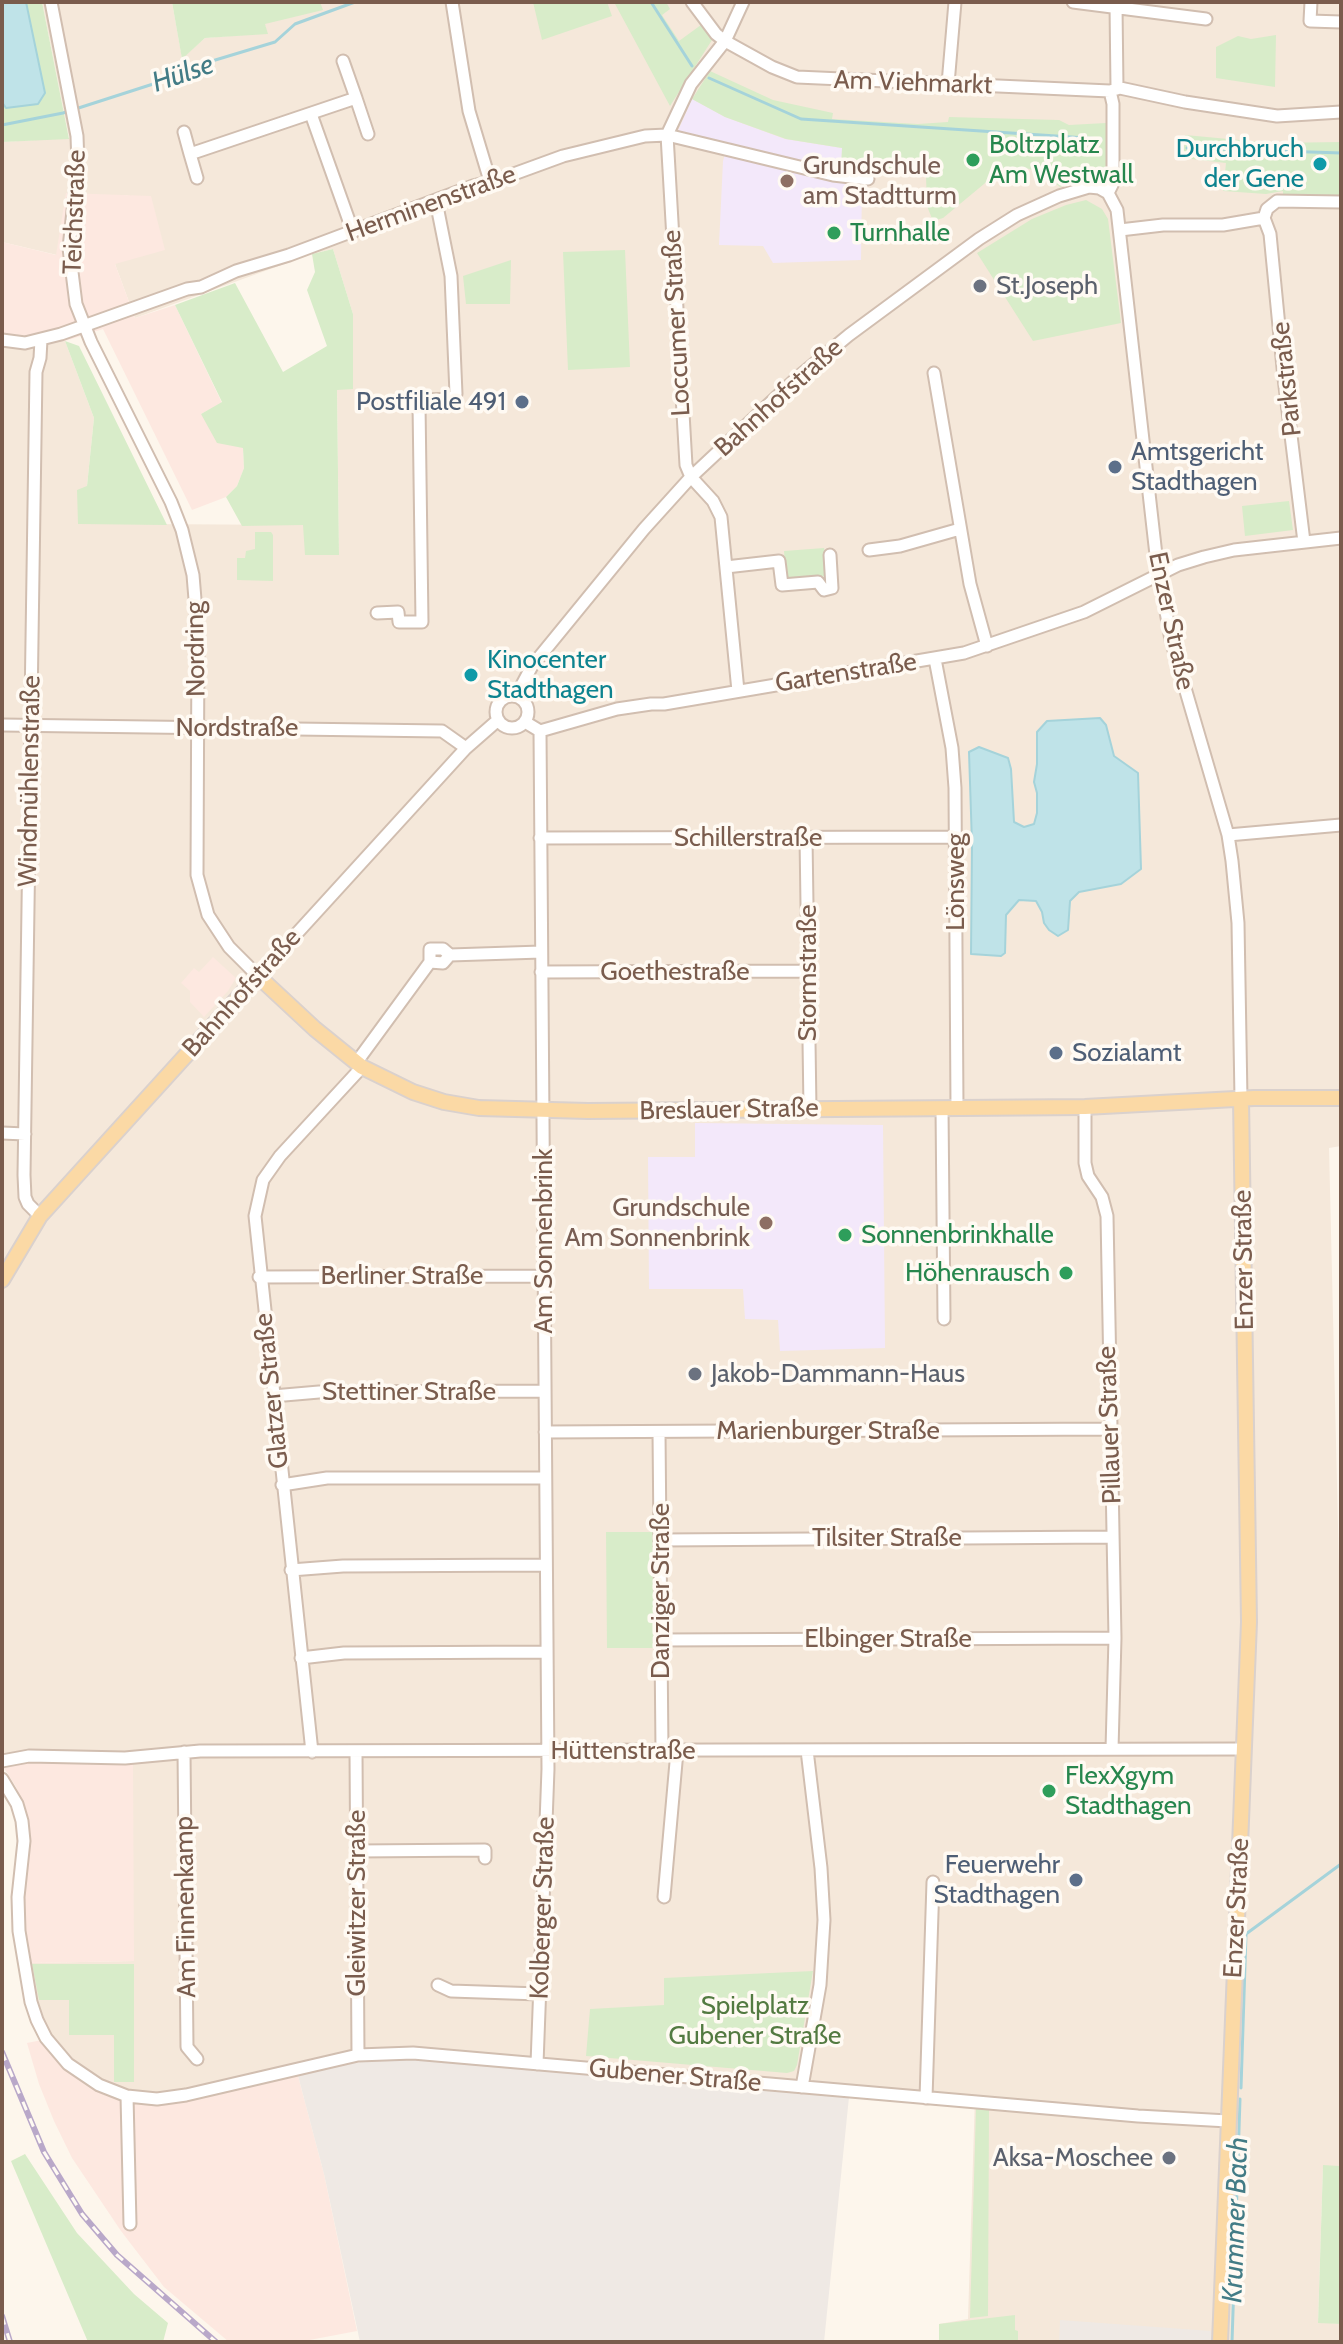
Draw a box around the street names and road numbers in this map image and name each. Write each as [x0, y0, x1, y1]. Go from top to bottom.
street label: Am Viehmarkt [833, 65, 993, 101]
street label: Teichstraße [57, 149, 93, 275]
street label: Herminenstraße [342, 159, 520, 249]
street label: Loccumer Straße [657, 229, 697, 417]
street label: Parkstraße [1265, 320, 1309, 438]
street label: Bahnhofstraße [708, 332, 850, 464]
street label: Enzer Straße [1141, 549, 1201, 693]
street label: Nordring [180, 601, 212, 697]
street label: Gartenstraße [773, 646, 919, 700]
street label: Windmühlenstraße [13, 675, 47, 887]
street label: Nordstraße [176, 712, 298, 744]
street label: Schillerstraße [674, 822, 822, 854]
street label: Lönsweg [940, 833, 972, 931]
street label: Stormstraße [792, 905, 824, 1041]
street label: Bahnhofstraße [176, 922, 308, 1064]
street label: Goethestraße [600, 956, 750, 988]
street label: Breslauer Straße [639, 1093, 819, 1127]
street label: Am Sonnenbrink [528, 1148, 560, 1334]
street label: Enzer Straße [1227, 1190, 1261, 1330]
street label: Berliner Straße [321, 1260, 483, 1292]
street label: Glatzer Straße [248, 1312, 296, 1470]
street label: Pillauer Straße [1092, 1345, 1128, 1505]
street label: Stettiner Straße [322, 1376, 496, 1408]
street label: Marienburger Straße [716, 1415, 940, 1447]
street label: Danziger Straße [645, 1503, 677, 1679]
street label: Tilsiter Straße [812, 1522, 962, 1554]
street label: Elbinger Straße [804, 1623, 972, 1655]
street label: Hüttenstraße [550, 1735, 696, 1767]
street label: Gleiwitzer Straße [341, 1810, 373, 1996]
street label: Am Finnenkamp [169, 1816, 203, 1998]
street label: Kolberger Straße [524, 1816, 562, 2000]
street label: Enzer Straße [1218, 1837, 1256, 1979]
street label: Gubener Straße [588, 2053, 762, 2099]

